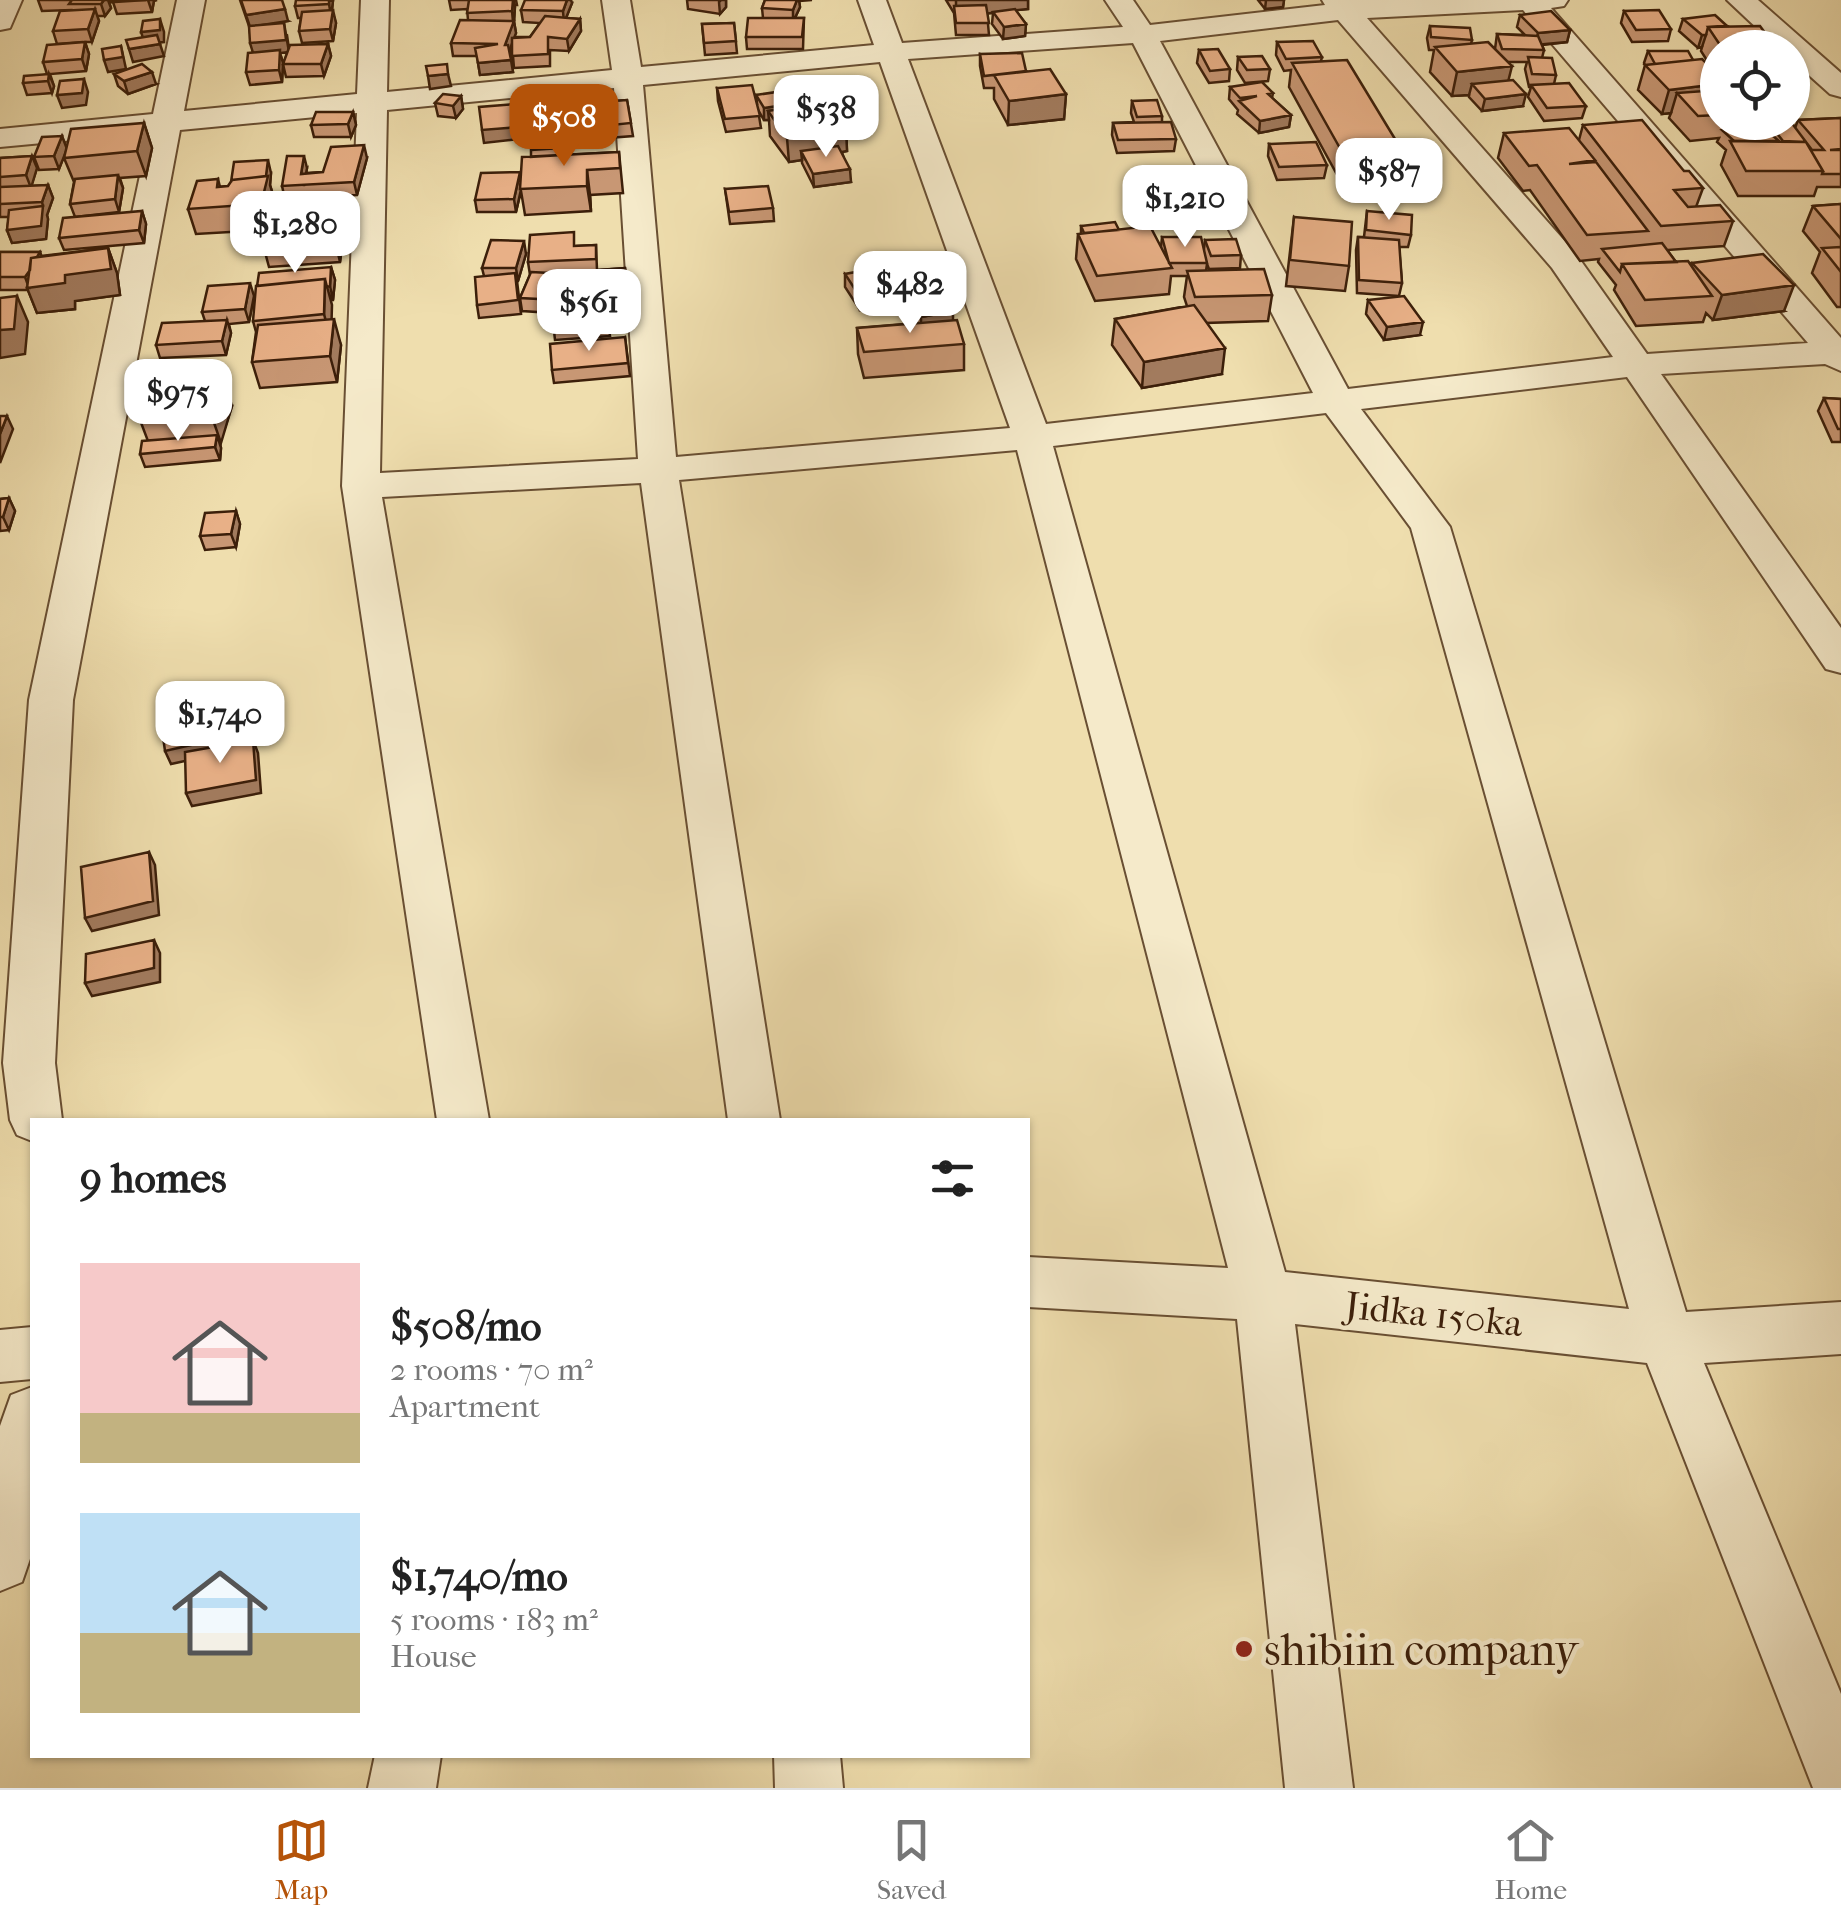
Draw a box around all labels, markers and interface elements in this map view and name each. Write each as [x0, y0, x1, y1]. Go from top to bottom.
map controls [1700, 30, 1810, 140]
button: locate [1700, 30, 1810, 140]
pin: $538 [767, 75, 885, 160]
pin: $508 [505, 84, 623, 169]
text: $538 [796, 89, 856, 126]
text: $508 [531, 98, 597, 135]
pin: $587 [1330, 138, 1448, 223]
text: $587 [1358, 152, 1420, 189]
pin: $1,210 [1104, 165, 1266, 250]
text: $1,210 [1145, 179, 1226, 216]
pin: $1,280 [214, 191, 376, 276]
text: $1,280 [252, 205, 338, 242]
pin: $482 [851, 251, 969, 336]
text: $482 [875, 265, 945, 302]
pin: $561 [530, 269, 648, 354]
text: $561 [559, 283, 619, 320]
pin: $975 [119, 359, 237, 444]
text: $975 [146, 373, 210, 410]
pin: $1,740 [139, 681, 301, 766]
text: $1,740 [177, 695, 263, 732]
icon: filters [925, 1151, 980, 1206]
text: 9 homes [80, 1154, 227, 1203]
street label: Jidka 150ka [1340, 1282, 1525, 1346]
text: $508/mo [390, 1302, 542, 1351]
icon: home [160, 1303, 280, 1423]
text: 2 rooms · 70 m² [390, 1351, 593, 1388]
text: Apartment [390, 1388, 540, 1425]
text: $1,740/mo [390, 1552, 568, 1601]
icon: home [160, 1553, 280, 1673]
text: 5 rooms · 183 m² [390, 1601, 598, 1638]
place label: shibiin company [1264, 1624, 1580, 1677]
text: House [390, 1638, 477, 1675]
marker: shibiin company [1233, 1638, 1255, 1660]
tab: Map [274, 1813, 329, 1906]
tab: Saved [877, 1813, 946, 1906]
tab: Home [1494, 1813, 1567, 1906]

